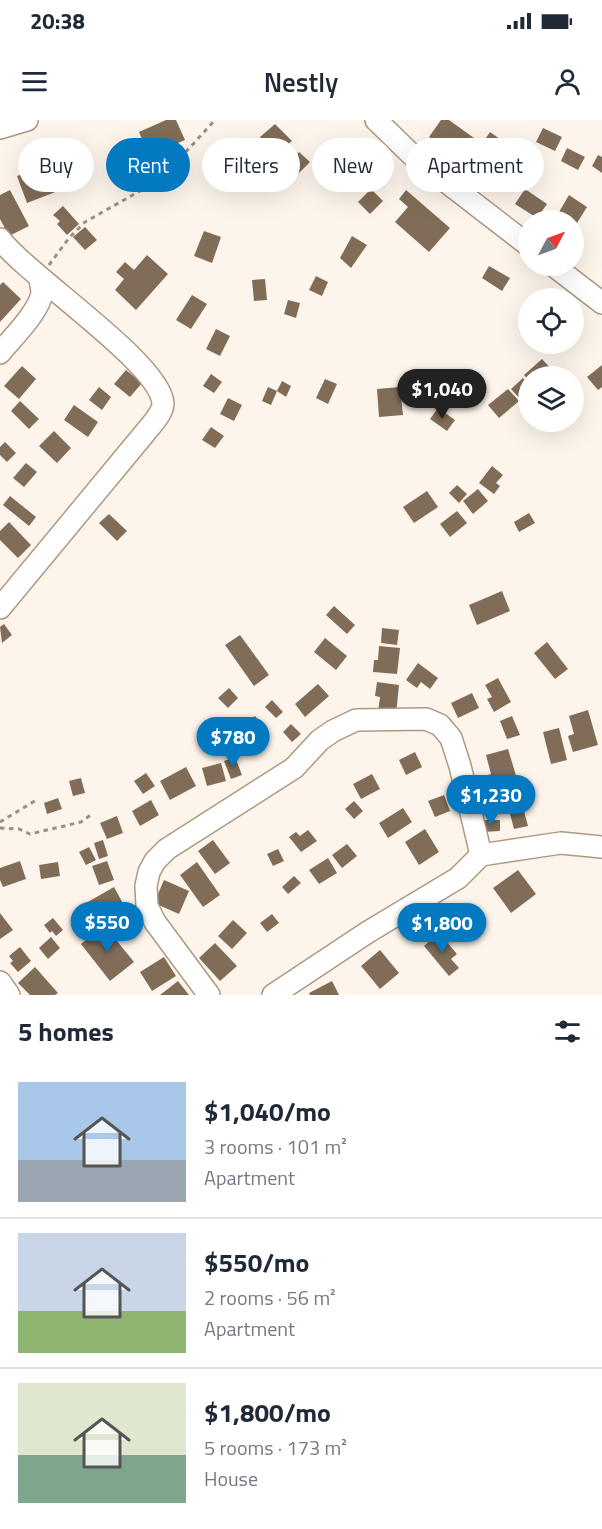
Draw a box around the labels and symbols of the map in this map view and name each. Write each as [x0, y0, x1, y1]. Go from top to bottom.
north arrow [518, 210, 584, 276]
pin: $1,040 [393, 369, 491, 420]
pin: $780 [197, 717, 269, 768]
pin: $1,230 [442, 775, 540, 826]
pin: $550 [71, 902, 143, 953]
pin: $1,800 [393, 903, 491, 954]

